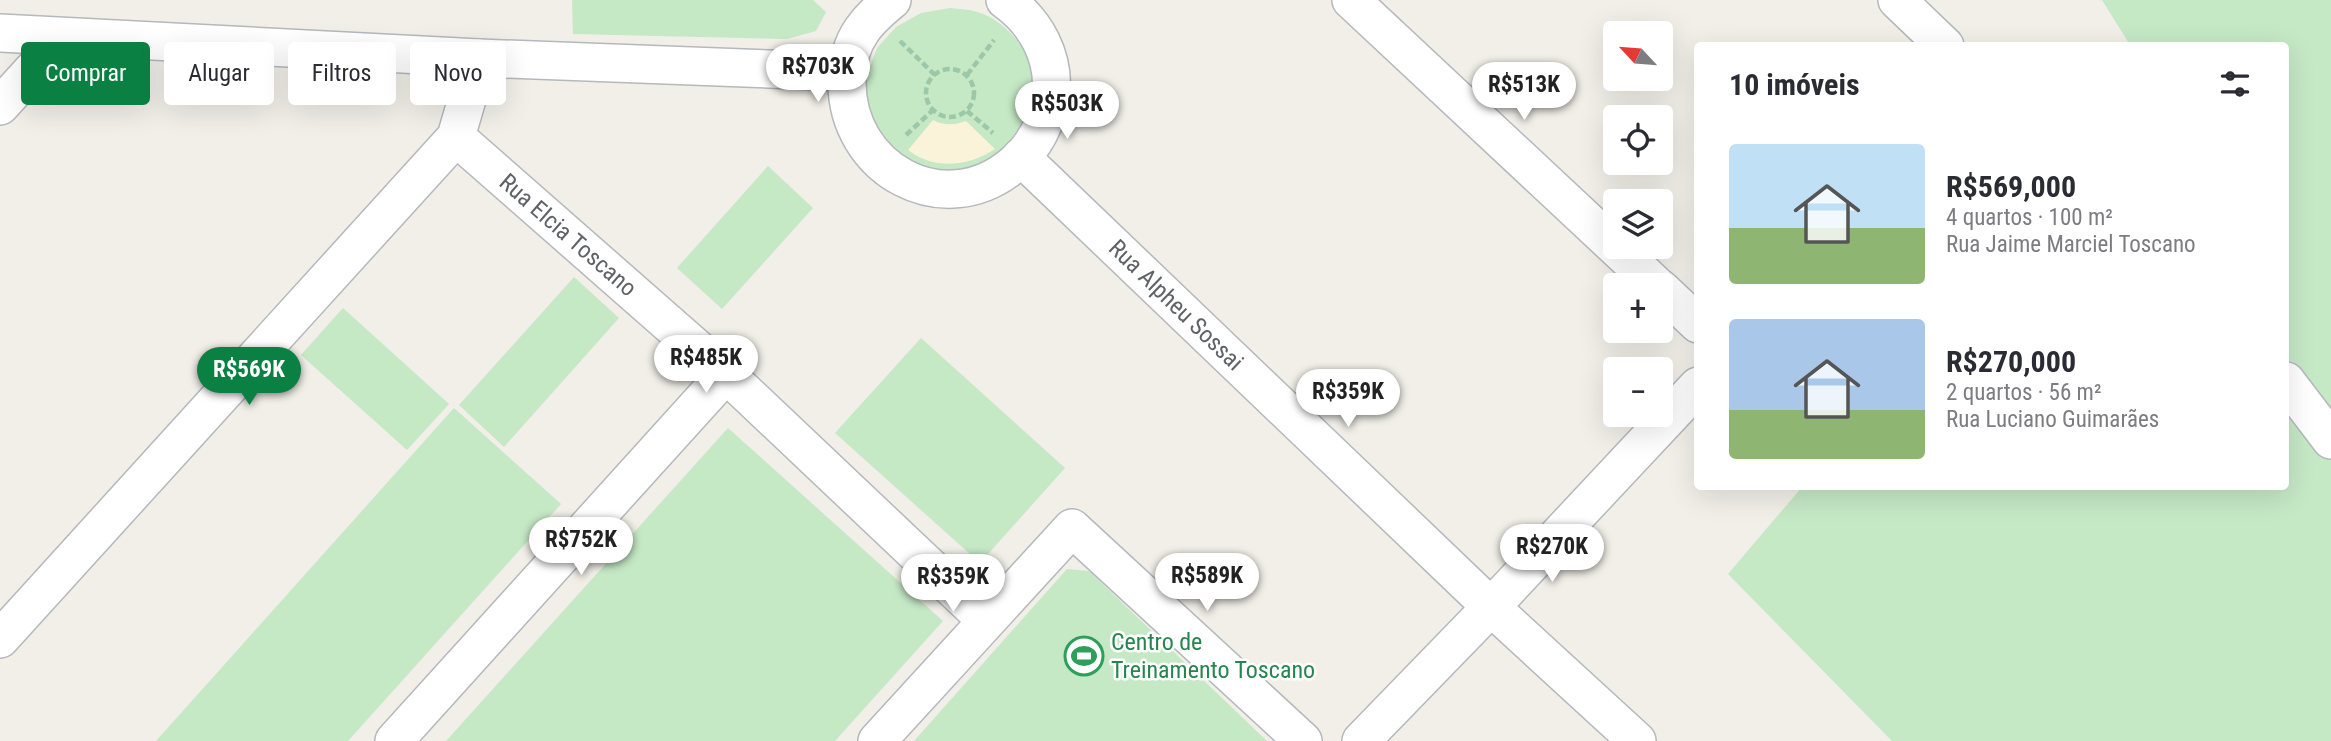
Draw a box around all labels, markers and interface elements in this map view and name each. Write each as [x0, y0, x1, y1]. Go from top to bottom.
north arrow [1603, 21, 1673, 91]
map controls [1603, 21, 1673, 427]
chip: Comprar [21, 42, 150, 105]
chip: Alugar [164, 42, 274, 105]
chip: Filtros [288, 42, 396, 105]
chip: Novo [410, 42, 506, 105]
pin: R$703K [761, 44, 875, 104]
text: R$703K [782, 53, 854, 80]
pin: R$513K [1467, 62, 1581, 122]
icon: filters [2216, 65, 2254, 103]
text: 10 imóveis [1729, 67, 1860, 102]
text: R$513K [1488, 71, 1560, 98]
pin: R$503K [1010, 82, 1124, 141]
text: R$503K [1031, 90, 1103, 117]
button: locate [1603, 105, 1673, 175]
street label: Rua Elcia Toscano [494, 168, 642, 302]
text: R$569,000 [1946, 169, 2076, 204]
icon: home [1785, 172, 1869, 256]
button: layers [1603, 189, 1673, 259]
text: 4 quartos · 100 m² [1946, 204, 2113, 231]
text: Rua Jaime Marciel Toscano [1946, 231, 2196, 258]
street label: Rua Alpheu Sossai [1103, 234, 1249, 376]
button: + [1603, 273, 1673, 343]
pin: R$485K [649, 336, 763, 395]
text: R$485K [670, 344, 742, 371]
text: R$270,000 [1946, 344, 2076, 379]
icon: home [1785, 347, 1869, 431]
pin: R$569K [192, 348, 306, 407]
text: R$569K [213, 356, 285, 383]
button: − [1603, 357, 1673, 427]
pin: R$359K [1291, 370, 1405, 429]
text: R$359K [1312, 378, 1384, 405]
text: 2 quartos · 56 m² [1946, 379, 2102, 406]
text: Rua Luciano Guimarães [1946, 406, 2159, 433]
pin: R$752K [524, 518, 638, 577]
pin: R$270K [1495, 524, 1609, 584]
text: R$752K [545, 526, 617, 553]
text: R$270K [1516, 533, 1588, 560]
pin: R$359K [896, 554, 1010, 614]
pin: R$589K [1150, 554, 1264, 613]
text: R$589K [1171, 562, 1243, 589]
text: R$359K [917, 563, 989, 590]
place label: Centro de Treinamento Toscano [1111, 628, 1315, 684]
sports icon: Centro de Treinamento Toscano [1063, 635, 1105, 677]

